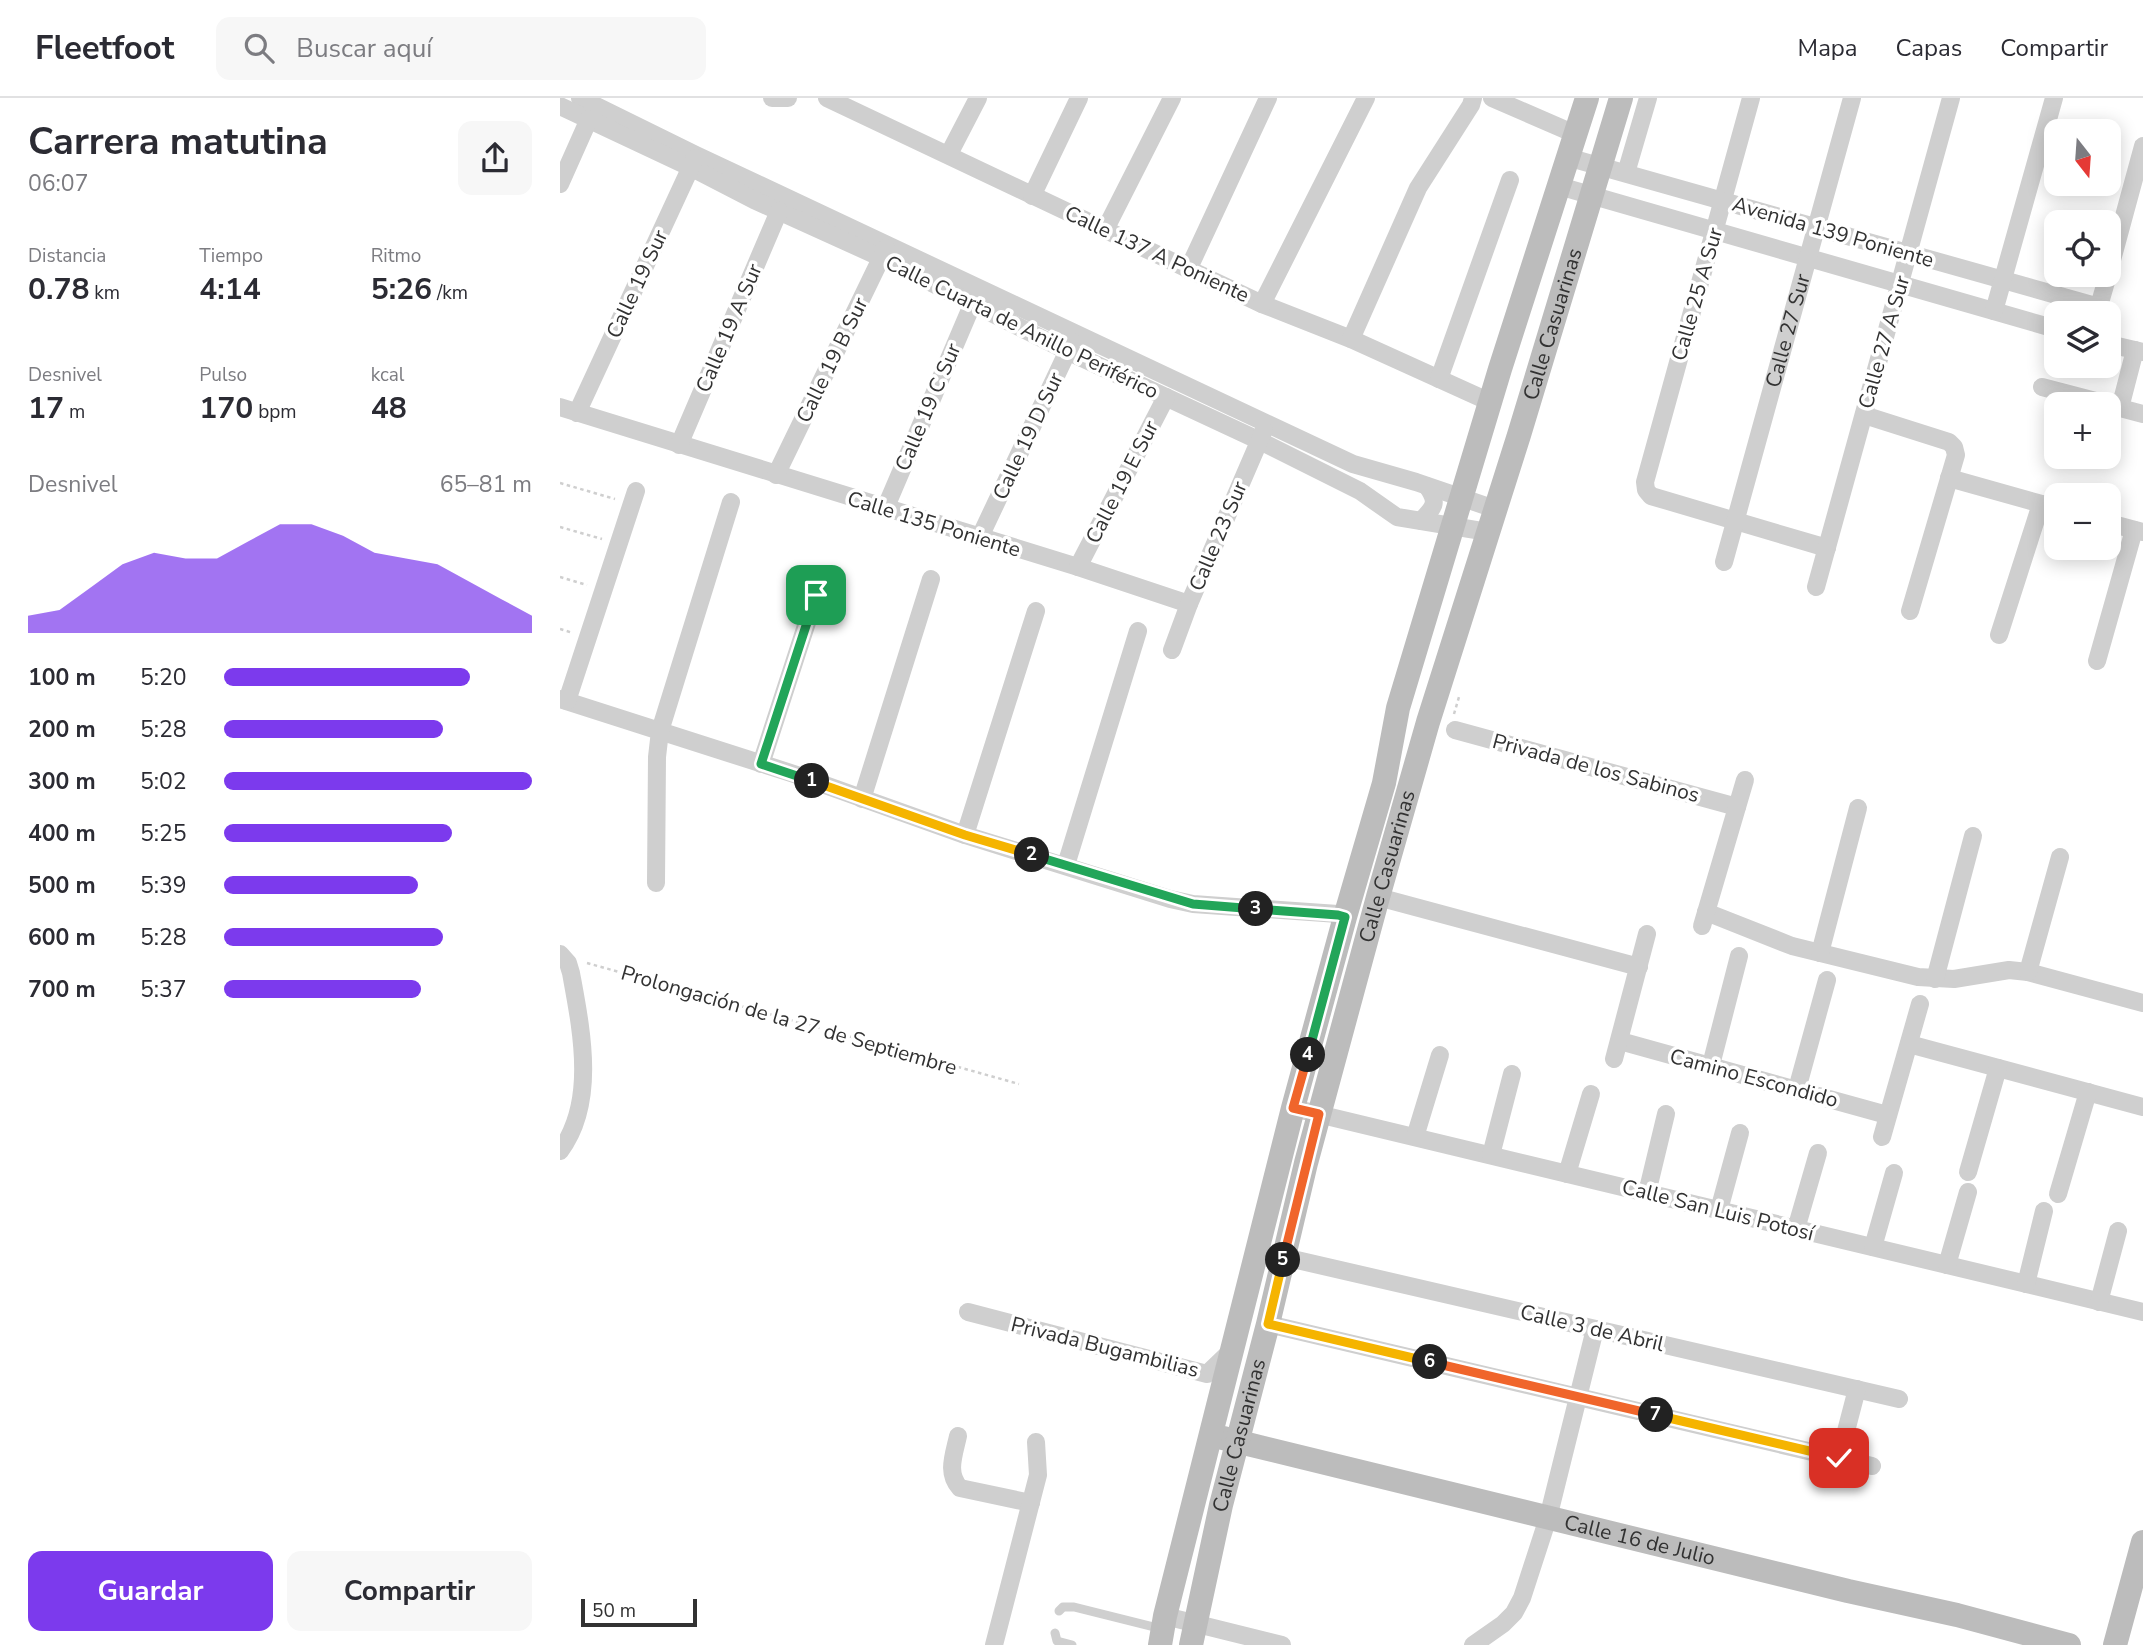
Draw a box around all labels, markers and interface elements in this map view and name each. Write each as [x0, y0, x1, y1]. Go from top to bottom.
search box [216, 17, 706, 80]
text: Fleetfoot [35, 26, 174, 71]
icon: search [240, 29, 278, 67]
text: Buscar aquí [296, 31, 432, 66]
text: Mapa [1798, 32, 1858, 64]
text: Capas [1896, 32, 1962, 64]
text: Compartir [2000, 32, 2108, 64]
text: Carrera matutina [28, 116, 328, 167]
north arrow [2044, 119, 2121, 196]
map controls [2044, 119, 2121, 560]
button: share [458, 121, 532, 195]
text: 06:07 [28, 168, 88, 199]
street label: Avenida 139 Poniente [1729, 190, 1937, 274]
street label: Calle 137 A Poniente [1060, 199, 1254, 309]
button: locate [2044, 210, 2121, 287]
street label: Calle 25 A Sur [1665, 224, 1730, 364]
street label: Calle 19 Sur [600, 225, 675, 343]
text: Distancia [28, 243, 106, 269]
text: Tiempo [199, 243, 263, 269]
text: Ritmo [371, 243, 421, 269]
street label: Calle Casuarinas [1516, 245, 1589, 404]
street label: Calle Cuarta de Anillo Periférico [881, 249, 1163, 405]
street label: Calle 19 A Sur [689, 259, 769, 397]
text: 0.78 [28, 269, 89, 310]
text: 4:14 [199, 269, 261, 310]
text: 5:26 [371, 269, 432, 310]
street label: Calle 27 Sur [1759, 270, 1817, 391]
street label: Calle 27 A Sur [1852, 272, 1917, 412]
text: km [89, 280, 120, 306]
text: /km [432, 280, 468, 306]
street label: Calle 19 B Sur [790, 292, 875, 427]
button: layers [2044, 301, 2121, 378]
street label: Calle 19 C Sur [889, 338, 968, 475]
text: Desnivel [28, 362, 102, 388]
text: Pulso [199, 362, 247, 388]
text: kcal [371, 362, 404, 388]
street label: Calle 19 D Sur [986, 367, 1070, 504]
text: 17 [28, 388, 64, 429]
text: 170 [199, 388, 253, 429]
text: 48 [371, 388, 407, 429]
button: + [2044, 392, 2121, 469]
text: m [64, 399, 85, 425]
text: bpm [253, 399, 297, 425]
street label: Calle 19 E Sur [1079, 415, 1165, 548]
text: Desnivel [28, 469, 118, 500]
text: 65–81 m [440, 469, 532, 500]
street label: Calle 23 Sur [1182, 476, 1254, 595]
button: − [2044, 483, 2121, 560]
street label: Calle 135 Poniente [844, 484, 1024, 564]
pin [786, 565, 846, 625]
icon: arrive [797, 576, 835, 614]
text: 100 m [28, 662, 96, 693]
text: 5:20 [140, 662, 187, 693]
text: 200 m [28, 714, 96, 745]
text: 5:28 [140, 714, 187, 745]
street label: Privada de los Sabinos [1490, 727, 1702, 809]
pin: 1 [794, 764, 830, 798]
text: 300 m [28, 766, 96, 797]
text: 5:02 [140, 766, 187, 797]
text: 1 [806, 767, 817, 793]
street label: Calle Casuarinas [1352, 787, 1422, 946]
text: 400 m [28, 818, 96, 849]
text: 5:25 [140, 818, 187, 849]
pin: 2 [1014, 838, 1050, 872]
text: 2 [1026, 841, 1037, 867]
text: 500 m [28, 870, 96, 901]
text: 5:39 [140, 870, 187, 901]
pin: 3 [1238, 892, 1274, 926]
text: 3 [1250, 895, 1261, 921]
text: 600 m [28, 922, 96, 953]
text: 5:28 [140, 922, 187, 953]
street label: Prolongación de la 27 de Septiembre [618, 959, 960, 1081]
text: 700 m [28, 974, 96, 1005]
text: 5:37 [140, 974, 187, 1005]
pin: 4 [1290, 1038, 1326, 1072]
text: 4 [1302, 1041, 1313, 1067]
street label: Camino Escondido [1667, 1042, 1841, 1114]
street label: Calle San Luis Potosí [1619, 1173, 1818, 1248]
pin: 5 [1266, 1242, 1300, 1278]
text: 5 [1277, 1246, 1288, 1272]
street label: Calle 3 de Abril [1517, 1298, 1667, 1358]
street label: Privada Bugambilias [1008, 1310, 1202, 1384]
pin: 6 [1412, 1344, 1448, 1380]
text: 6 [1424, 1348, 1435, 1374]
street label: Calle Casuarinas [1206, 1356, 1272, 1515]
pin: 7 [1638, 1398, 1674, 1432]
text: 7 [1650, 1401, 1661, 1427]
pin [1809, 1428, 1869, 1488]
icon: check [1820, 1439, 1858, 1477]
street label: Calle 16 de Julio [1561, 1508, 1718, 1572]
button: Guardar [28, 1551, 273, 1631]
button: Compartir [287, 1551, 532, 1631]
scale bar [581, 1596, 696, 1628]
text: 50 m [592, 1598, 636, 1624]

